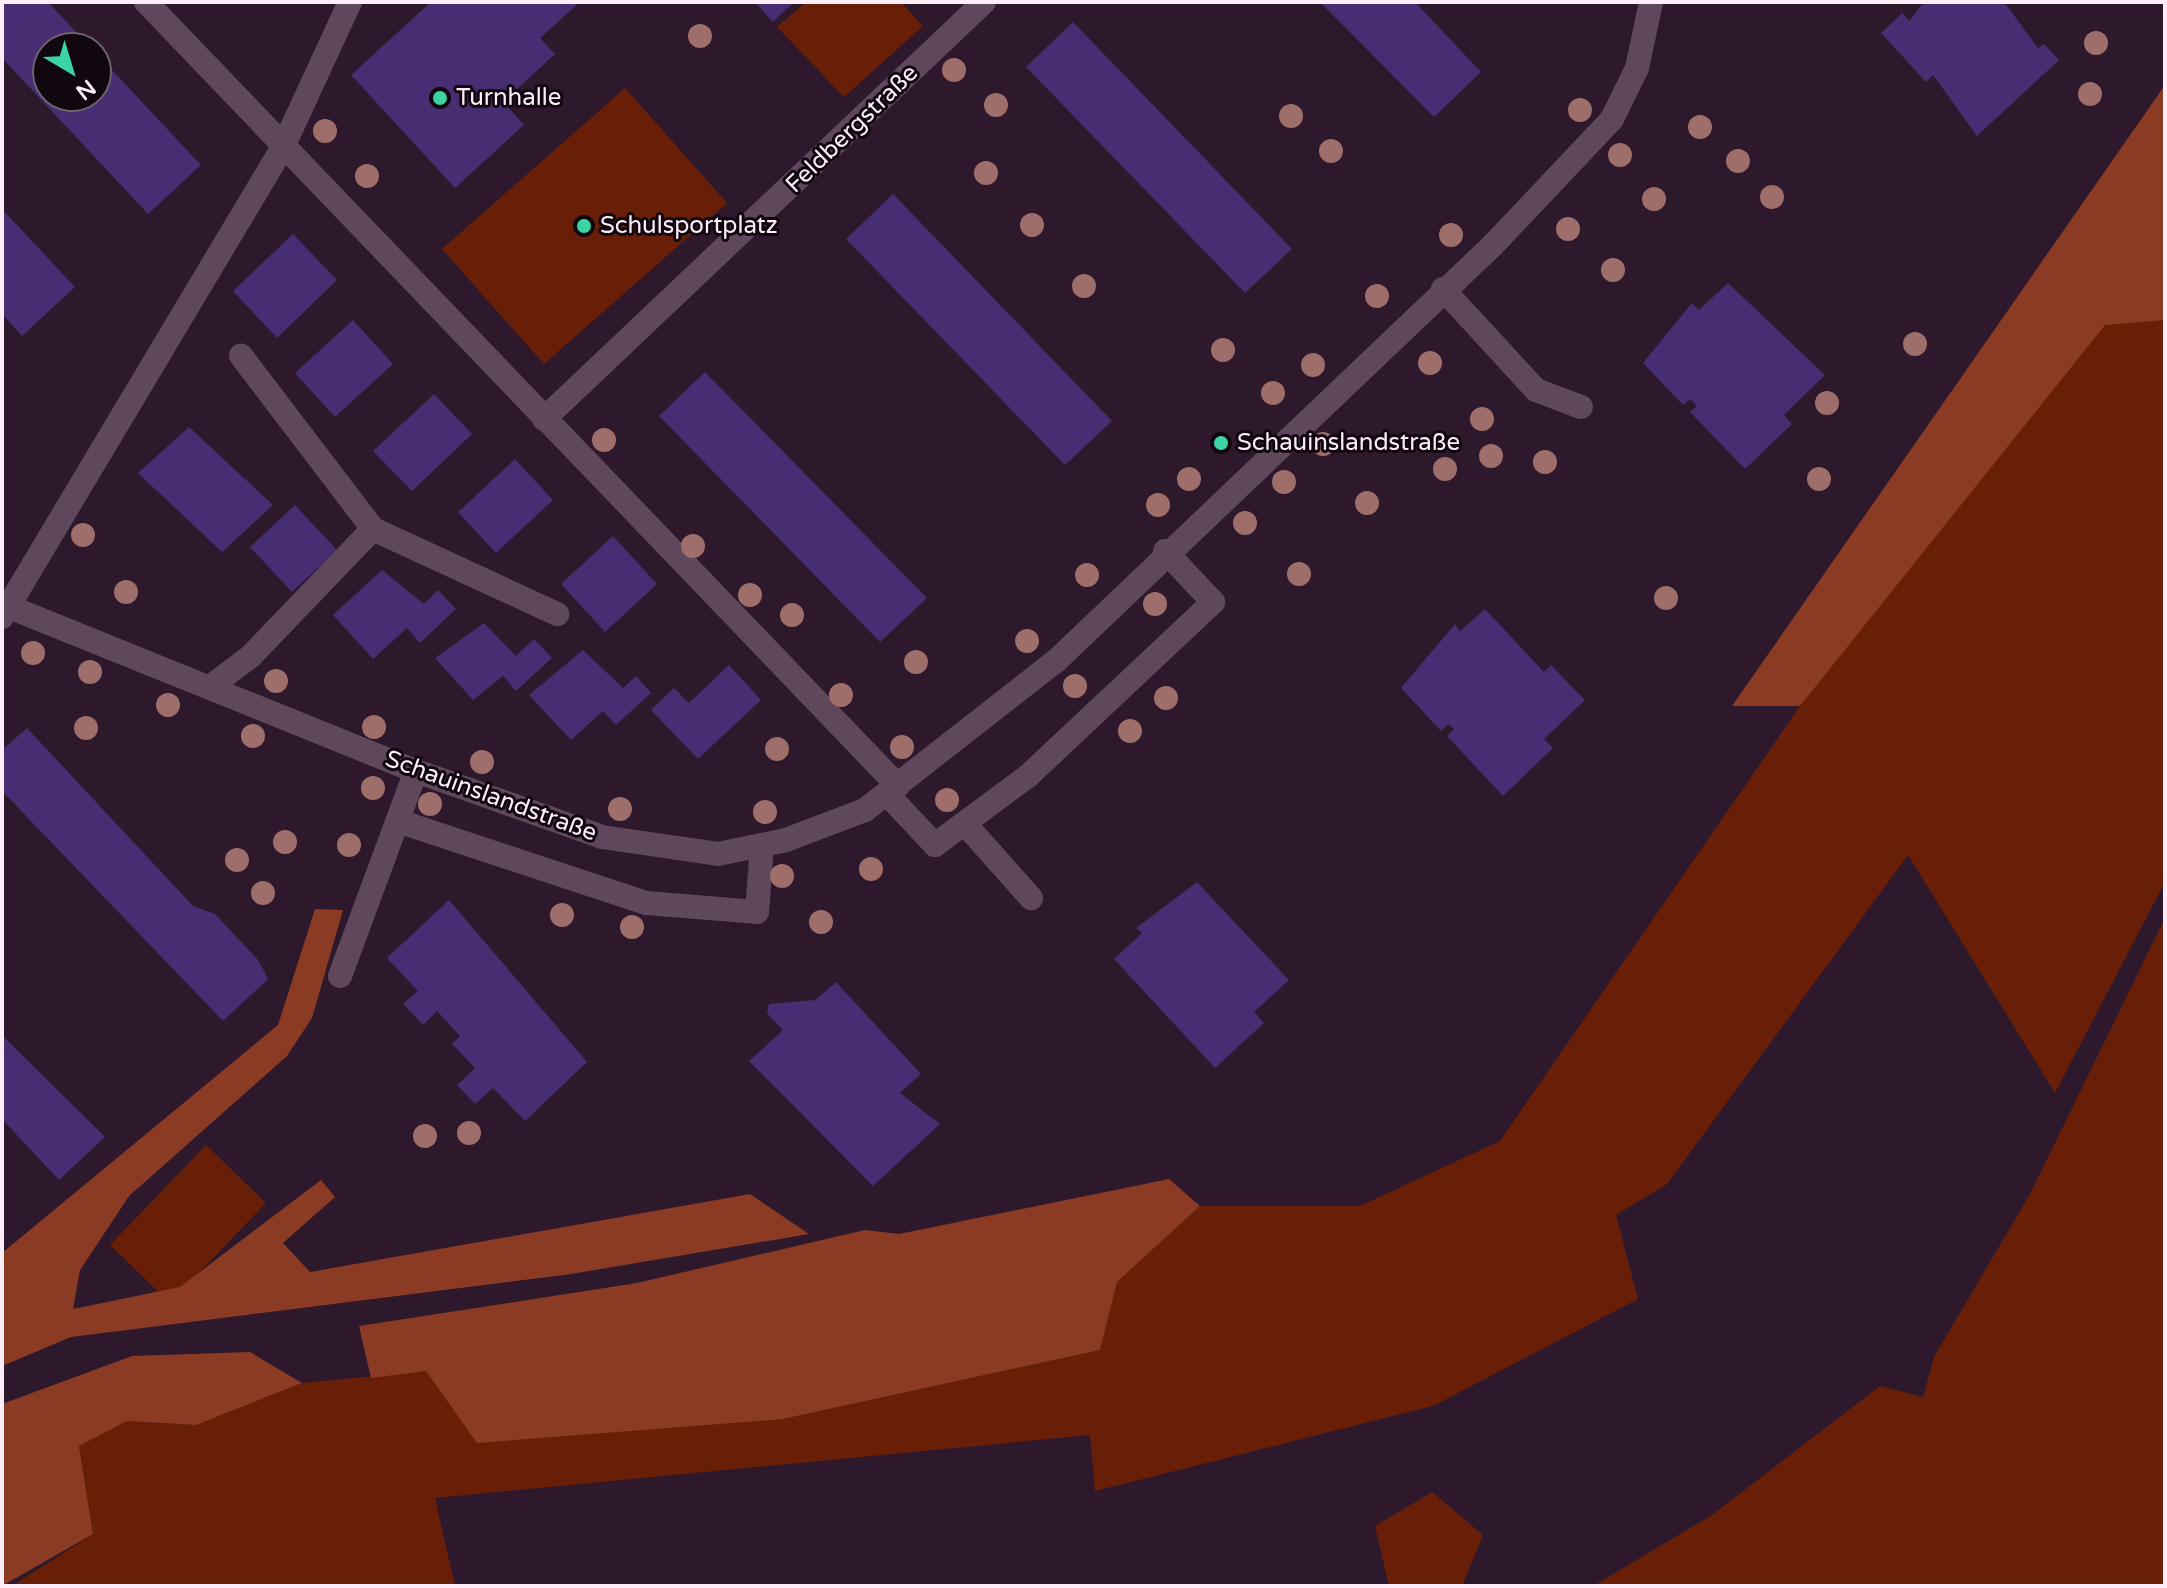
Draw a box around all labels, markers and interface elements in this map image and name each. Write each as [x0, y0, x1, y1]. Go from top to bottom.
north arrow [32, 32, 112, 112]
street label: Feldbergstraße [780, 59, 924, 199]
text: N [71, 74, 101, 105]
place label: Turnhalle [456, 84, 561, 112]
marker: Turnhalle [431, 89, 449, 107]
place label: Schulsportplatz [600, 212, 778, 240]
marker: Schulsportplatz [575, 217, 593, 235]
place label: Schauinslandstraße [1237, 429, 1460, 457]
marker: Schauinslandstraße [1212, 434, 1230, 452]
street label: Schauinslandstraße [381, 744, 601, 848]

